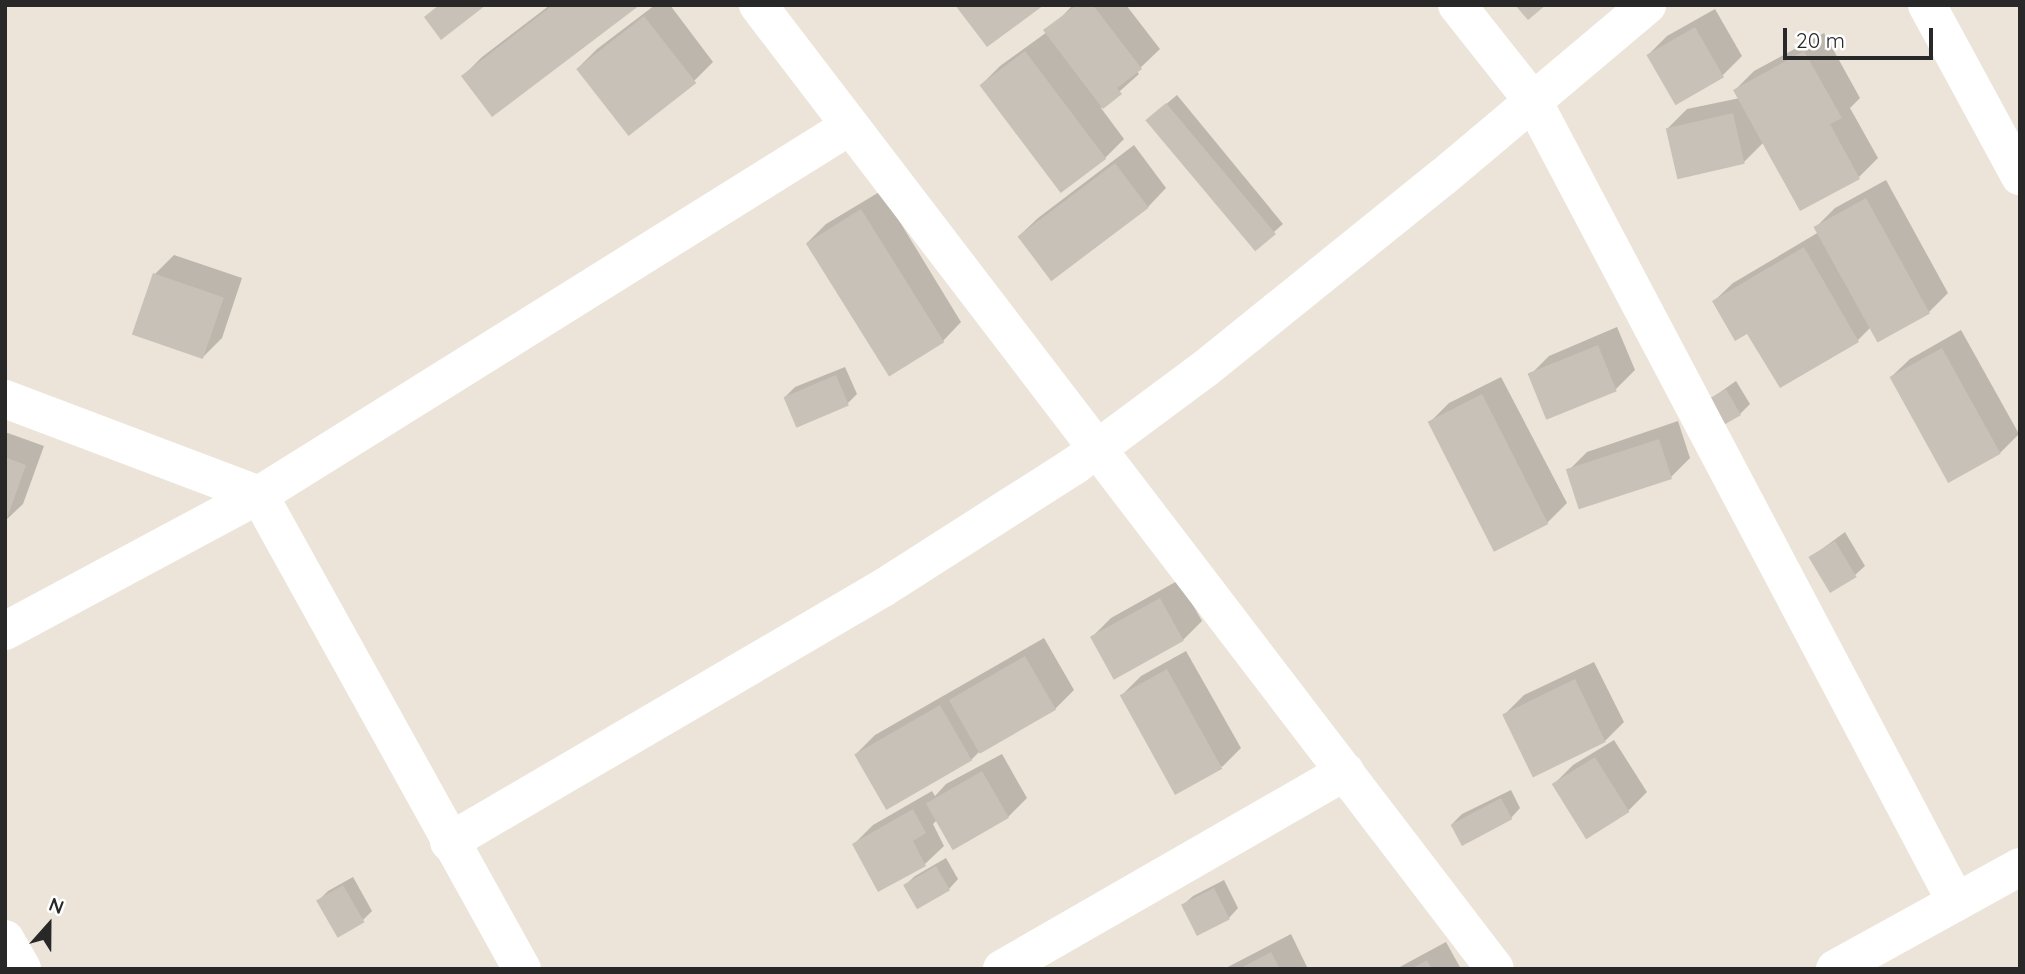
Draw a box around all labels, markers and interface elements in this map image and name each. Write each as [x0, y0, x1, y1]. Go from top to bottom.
scale bar [1787, 14, 1938, 58]
text: 20 m [1796, 27, 1845, 53]
north arrow [14, 890, 84, 960]
text: N [46, 892, 67, 919]

